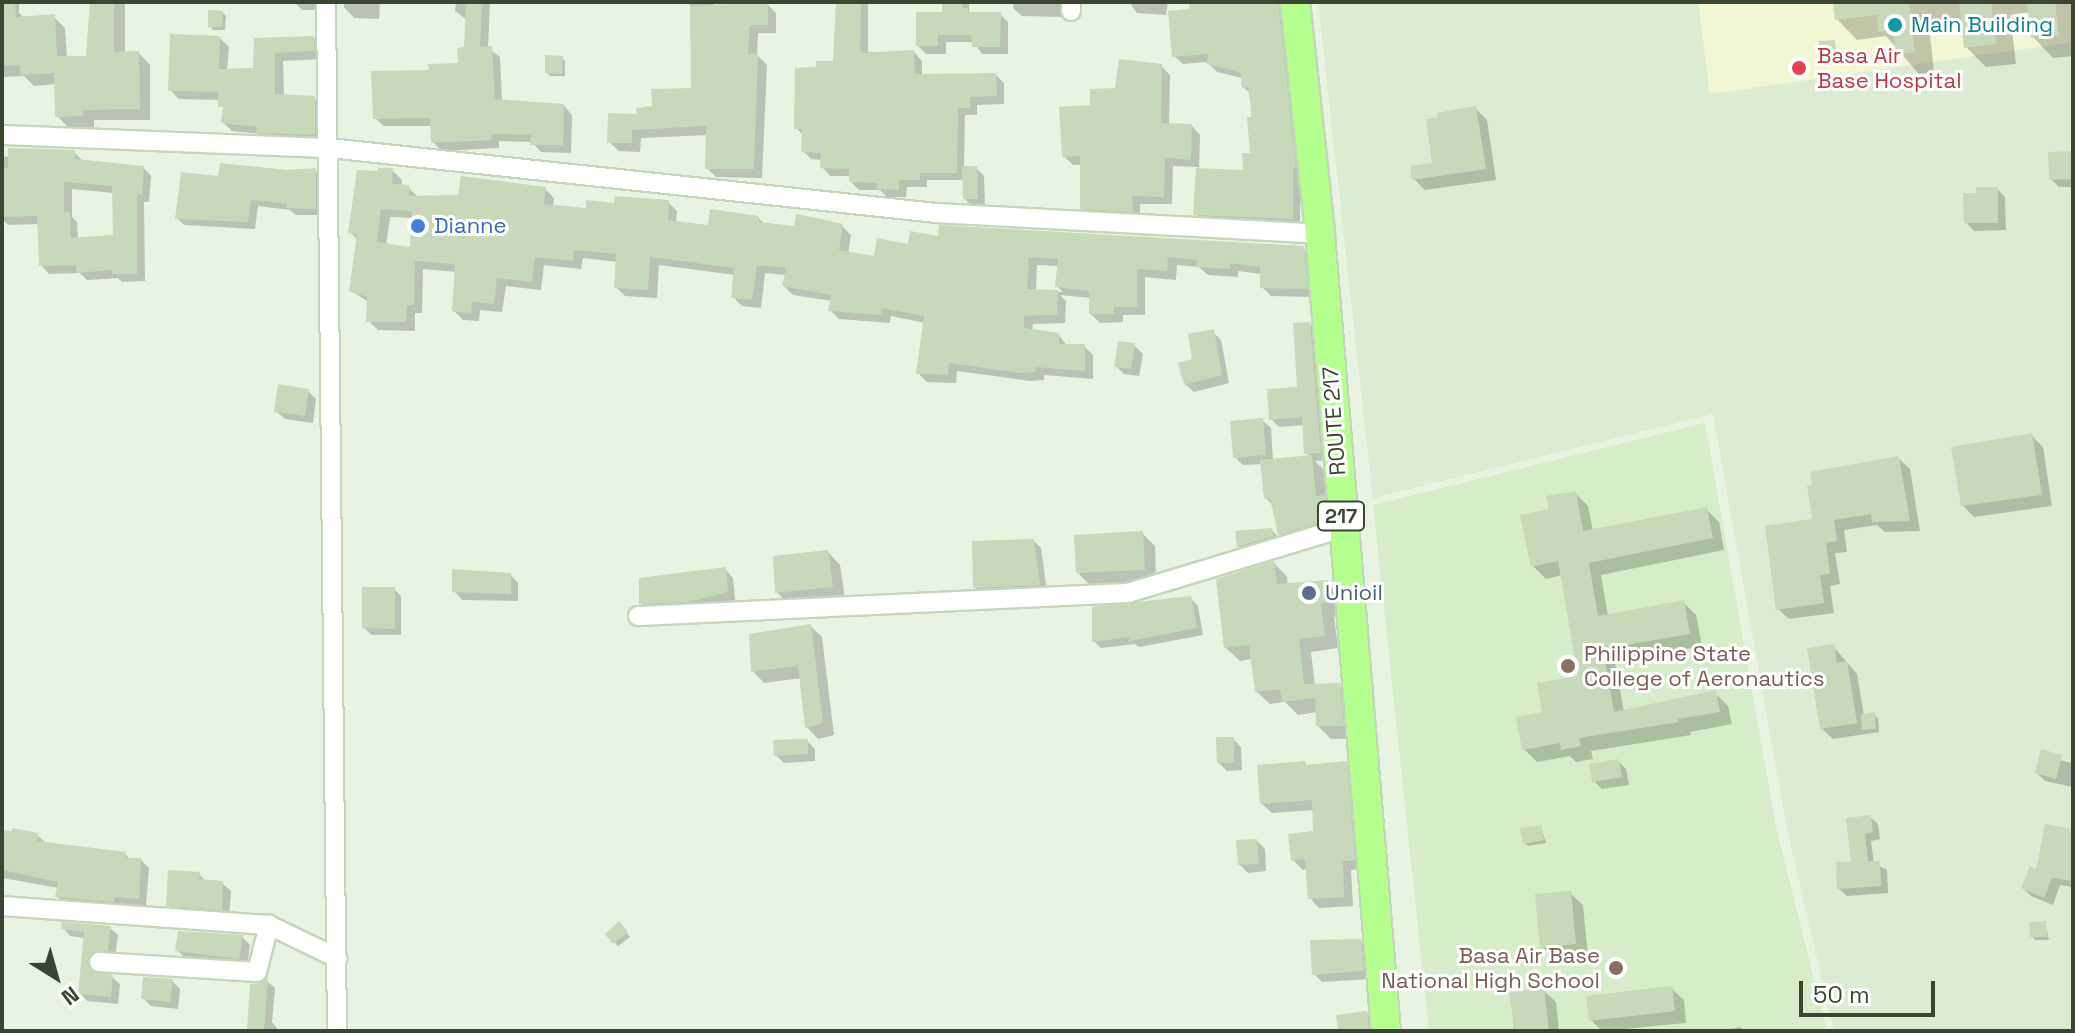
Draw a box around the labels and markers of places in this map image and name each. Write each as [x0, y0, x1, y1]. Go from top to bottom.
place label: Main Building [1911, 12, 2053, 38]
marker: Main Building [1886, 16, 1904, 34]
place label: Basa Air Base Hospital [1817, 42, 1962, 94]
marker: Basa Air Base Hospital [1788, 57, 1810, 79]
place label: Dianne [434, 213, 507, 239]
marker: Dianne [409, 217, 427, 235]
place label: Unioil [1325, 580, 1383, 606]
marker: Unioil [1300, 584, 1318, 602]
place label: Philippine State College of Aeronautics [1584, 640, 1825, 692]
marker: Philippine State College of Aeronautics [1559, 657, 1577, 675]
place label: Basa Air Base National High School [1381, 942, 1600, 994]
marker: Basa Air Base National High School [1607, 959, 1625, 977]

